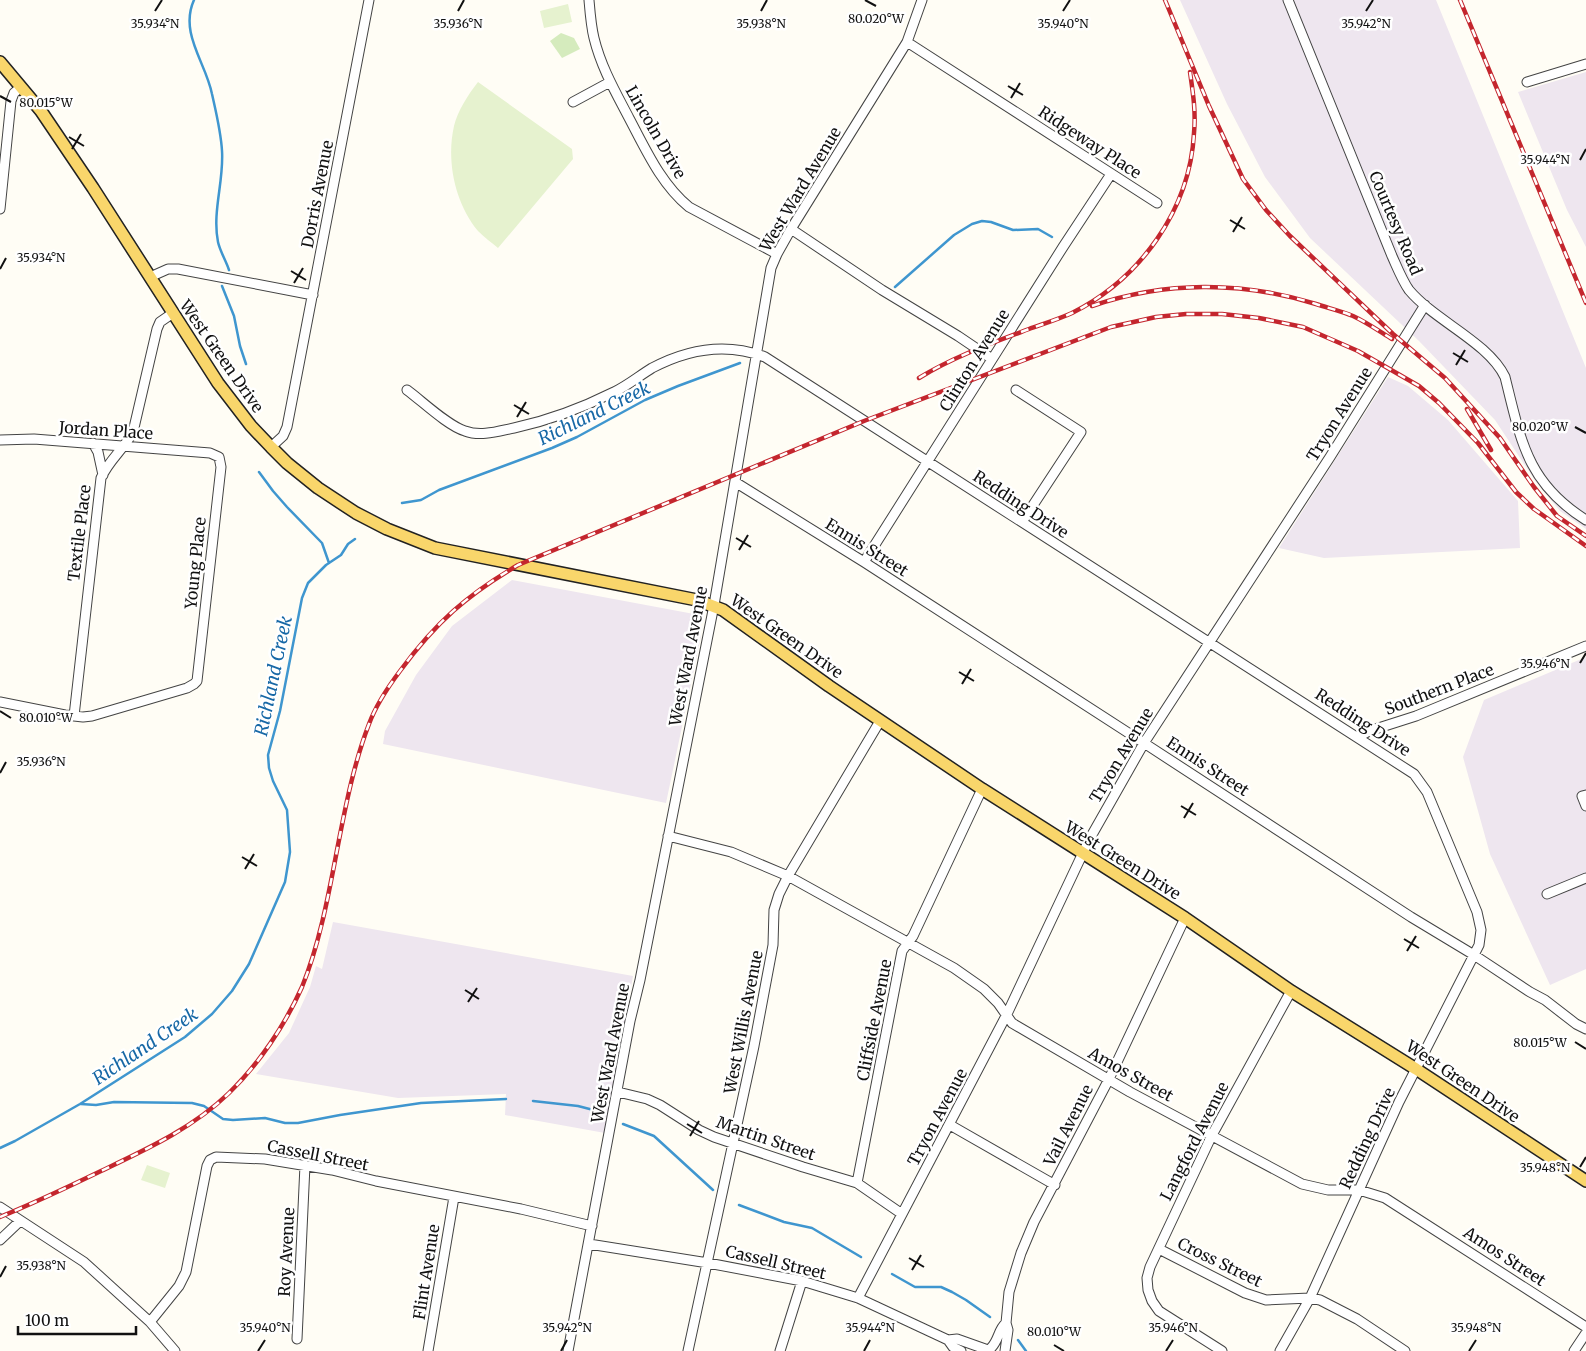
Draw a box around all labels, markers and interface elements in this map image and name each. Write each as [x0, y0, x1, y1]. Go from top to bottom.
text: 80.020°W [848, 11, 905, 26]
text: 35.934°N [131, 16, 180, 31]
text: 35.936°N [434, 16, 483, 31]
text: 35.938°N [736, 16, 787, 31]
text: 35.940°N [1038, 16, 1089, 31]
text: 35.942°N [1341, 16, 1392, 31]
street label: Lincoln Drive [621, 82, 691, 182]
text: 80.015°W [19, 95, 74, 110]
street label: Ridgeway Place [1035, 101, 1145, 183]
street label: West Ward Avenue [754, 123, 845, 256]
street label: Dorris Avenue [297, 139, 337, 249]
text: 35.944°N [1520, 152, 1570, 167]
street label: Courtesy Road [1365, 168, 1427, 278]
text: 35.934°N [17, 250, 66, 265]
street label: West Green Drive [175, 295, 268, 416]
street label: Clinton Avenue [935, 305, 1013, 415]
street label: Tryon Avenue [1302, 363, 1376, 465]
water label: Richland Creek [534, 376, 654, 450]
street label: Jordan Place [57, 417, 154, 443]
text: 80.020°W [1512, 419, 1569, 434]
street label: Redding Drive [970, 466, 1072, 542]
street label: Textile Place [63, 484, 95, 582]
street label: Ennis Street [822, 514, 913, 581]
street label: Young Place [180, 516, 210, 611]
street label: West Ward Avenue [664, 585, 711, 728]
street label: West Green Drive [726, 589, 847, 682]
water label: Richland Creek [249, 614, 297, 738]
text: 35.946°N [1520, 656, 1571, 671]
street label: Southern Place [1381, 659, 1497, 719]
street label: Redding Drive [1312, 684, 1414, 760]
street label: Tryon Avenue [1085, 704, 1157, 806]
text: 80.010°W [19, 710, 74, 725]
street label: Ennis Street [1163, 732, 1253, 800]
text: 35.936°N [17, 754, 66, 769]
street label: West Green Drive [1061, 816, 1185, 904]
street label: West Willis Avenue [719, 949, 767, 1096]
street label: Cliffside Avenue [852, 957, 896, 1083]
street label: West Ward Avenue [586, 982, 633, 1125]
water label: Richland Creek [88, 1002, 202, 1090]
street label: West Green Drive [1402, 1035, 1524, 1126]
text: 80.015°W [1513, 1035, 1568, 1050]
street label: Amos Street [1084, 1042, 1178, 1106]
street label: Tryon Avenue [903, 1065, 971, 1169]
street label: Langford Avenue [1155, 1078, 1233, 1204]
street label: Vail Avenue [1039, 1081, 1097, 1170]
street label: Redding Drive [1335, 1084, 1399, 1192]
street label: Martin Street [714, 1112, 819, 1165]
street label: Cassell Street [266, 1135, 371, 1175]
text: 35.948°N [1520, 1160, 1571, 1175]
street label: Roy Avenue [274, 1207, 298, 1297]
street label: Amos Street [1459, 1222, 1550, 1290]
street label: Flint Avenue [409, 1223, 443, 1321]
street label: Cross Street [1174, 1233, 1266, 1291]
street label: Cassell Street [724, 1241, 829, 1283]
text: 35.938°N [16, 1258, 67, 1273]
scale bar [18, 1304, 135, 1336]
text: 100 m [25, 1311, 69, 1330]
text: 35.940°N [240, 1320, 291, 1335]
text: 35.942°N [542, 1320, 593, 1335]
text: 35.944°N [845, 1320, 895, 1335]
text: 35.946°N [1148, 1320, 1199, 1335]
text: 35.948°N [1451, 1320, 1502, 1335]
text: 80.010°W [1027, 1324, 1082, 1339]

